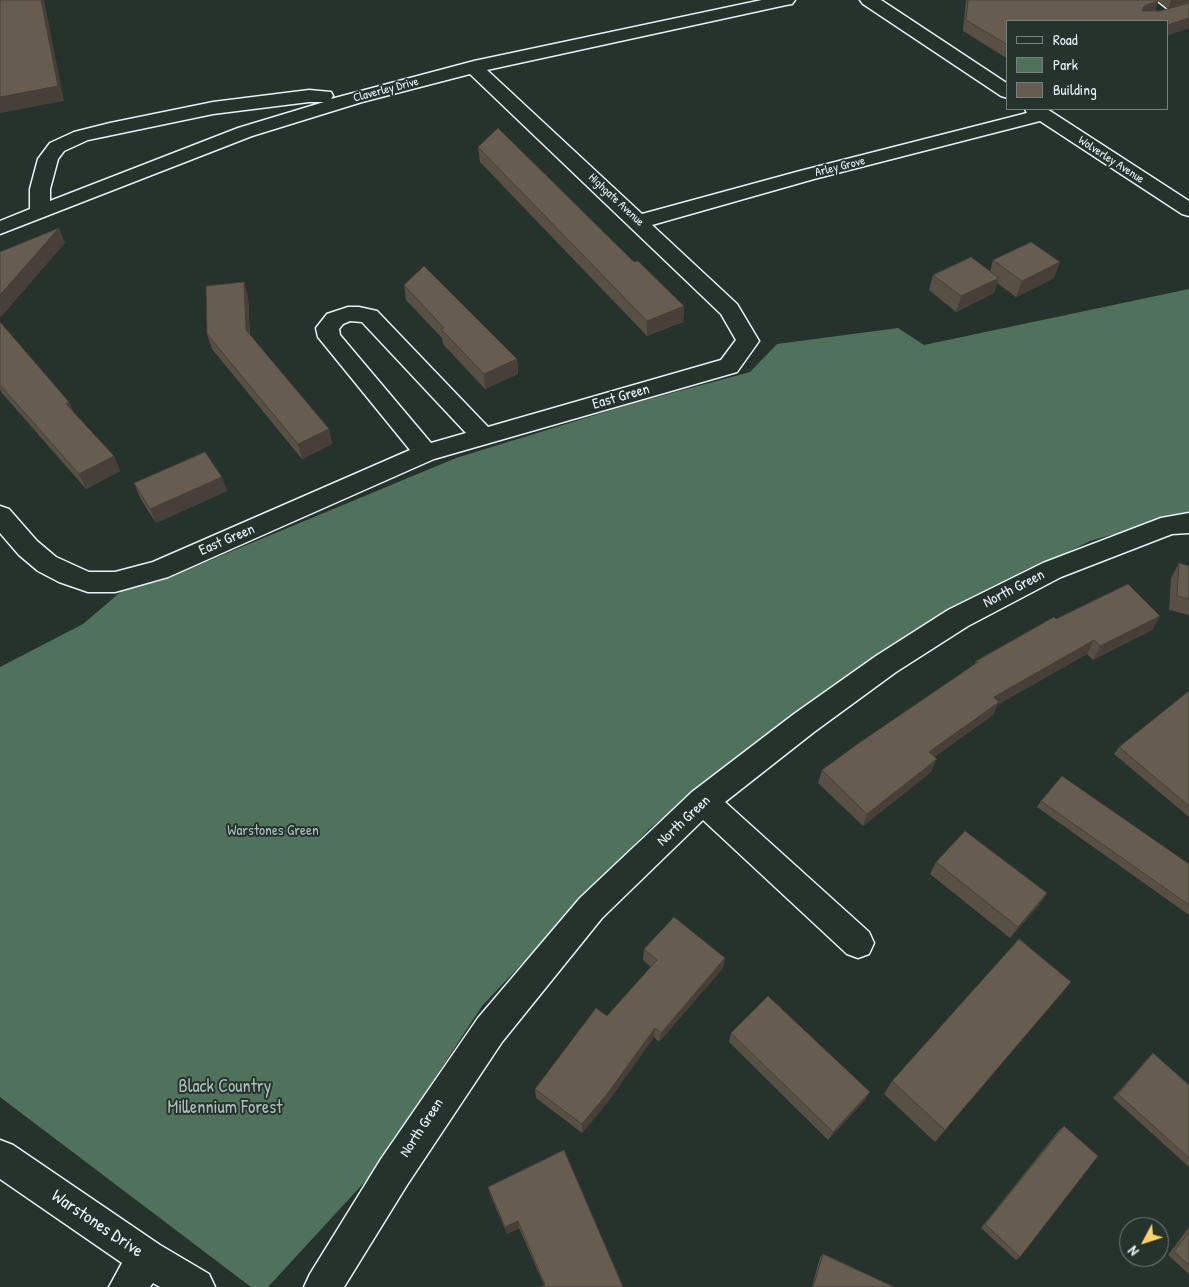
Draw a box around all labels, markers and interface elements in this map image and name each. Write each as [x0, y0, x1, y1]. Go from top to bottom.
legend [1006, 20, 1169, 110]
text: Road [1053, 29, 1078, 50]
text: Park [1053, 54, 1078, 75]
street label: Claverley Drive [352, 74, 420, 106]
text: Building [1053, 79, 1097, 100]
street label: Wolverley Avenue [1075, 133, 1147, 187]
street label: Arley Grove [813, 154, 867, 180]
street label: Highgate Avenue [585, 171, 647, 229]
street label: East Green [590, 380, 652, 414]
street label: East Green [197, 520, 257, 560]
street label: North Green [980, 566, 1048, 612]
street label: North Green [654, 792, 714, 850]
park label: Warstones Green [227, 822, 319, 840]
park label: Black Country Millennium Forest [168, 1076, 282, 1118]
street label: North Green [396, 1095, 448, 1161]
street label: Warstones Drive [47, 1185, 147, 1263]
north arrow [1119, 1217, 1169, 1267]
text: N [1123, 1242, 1143, 1260]

